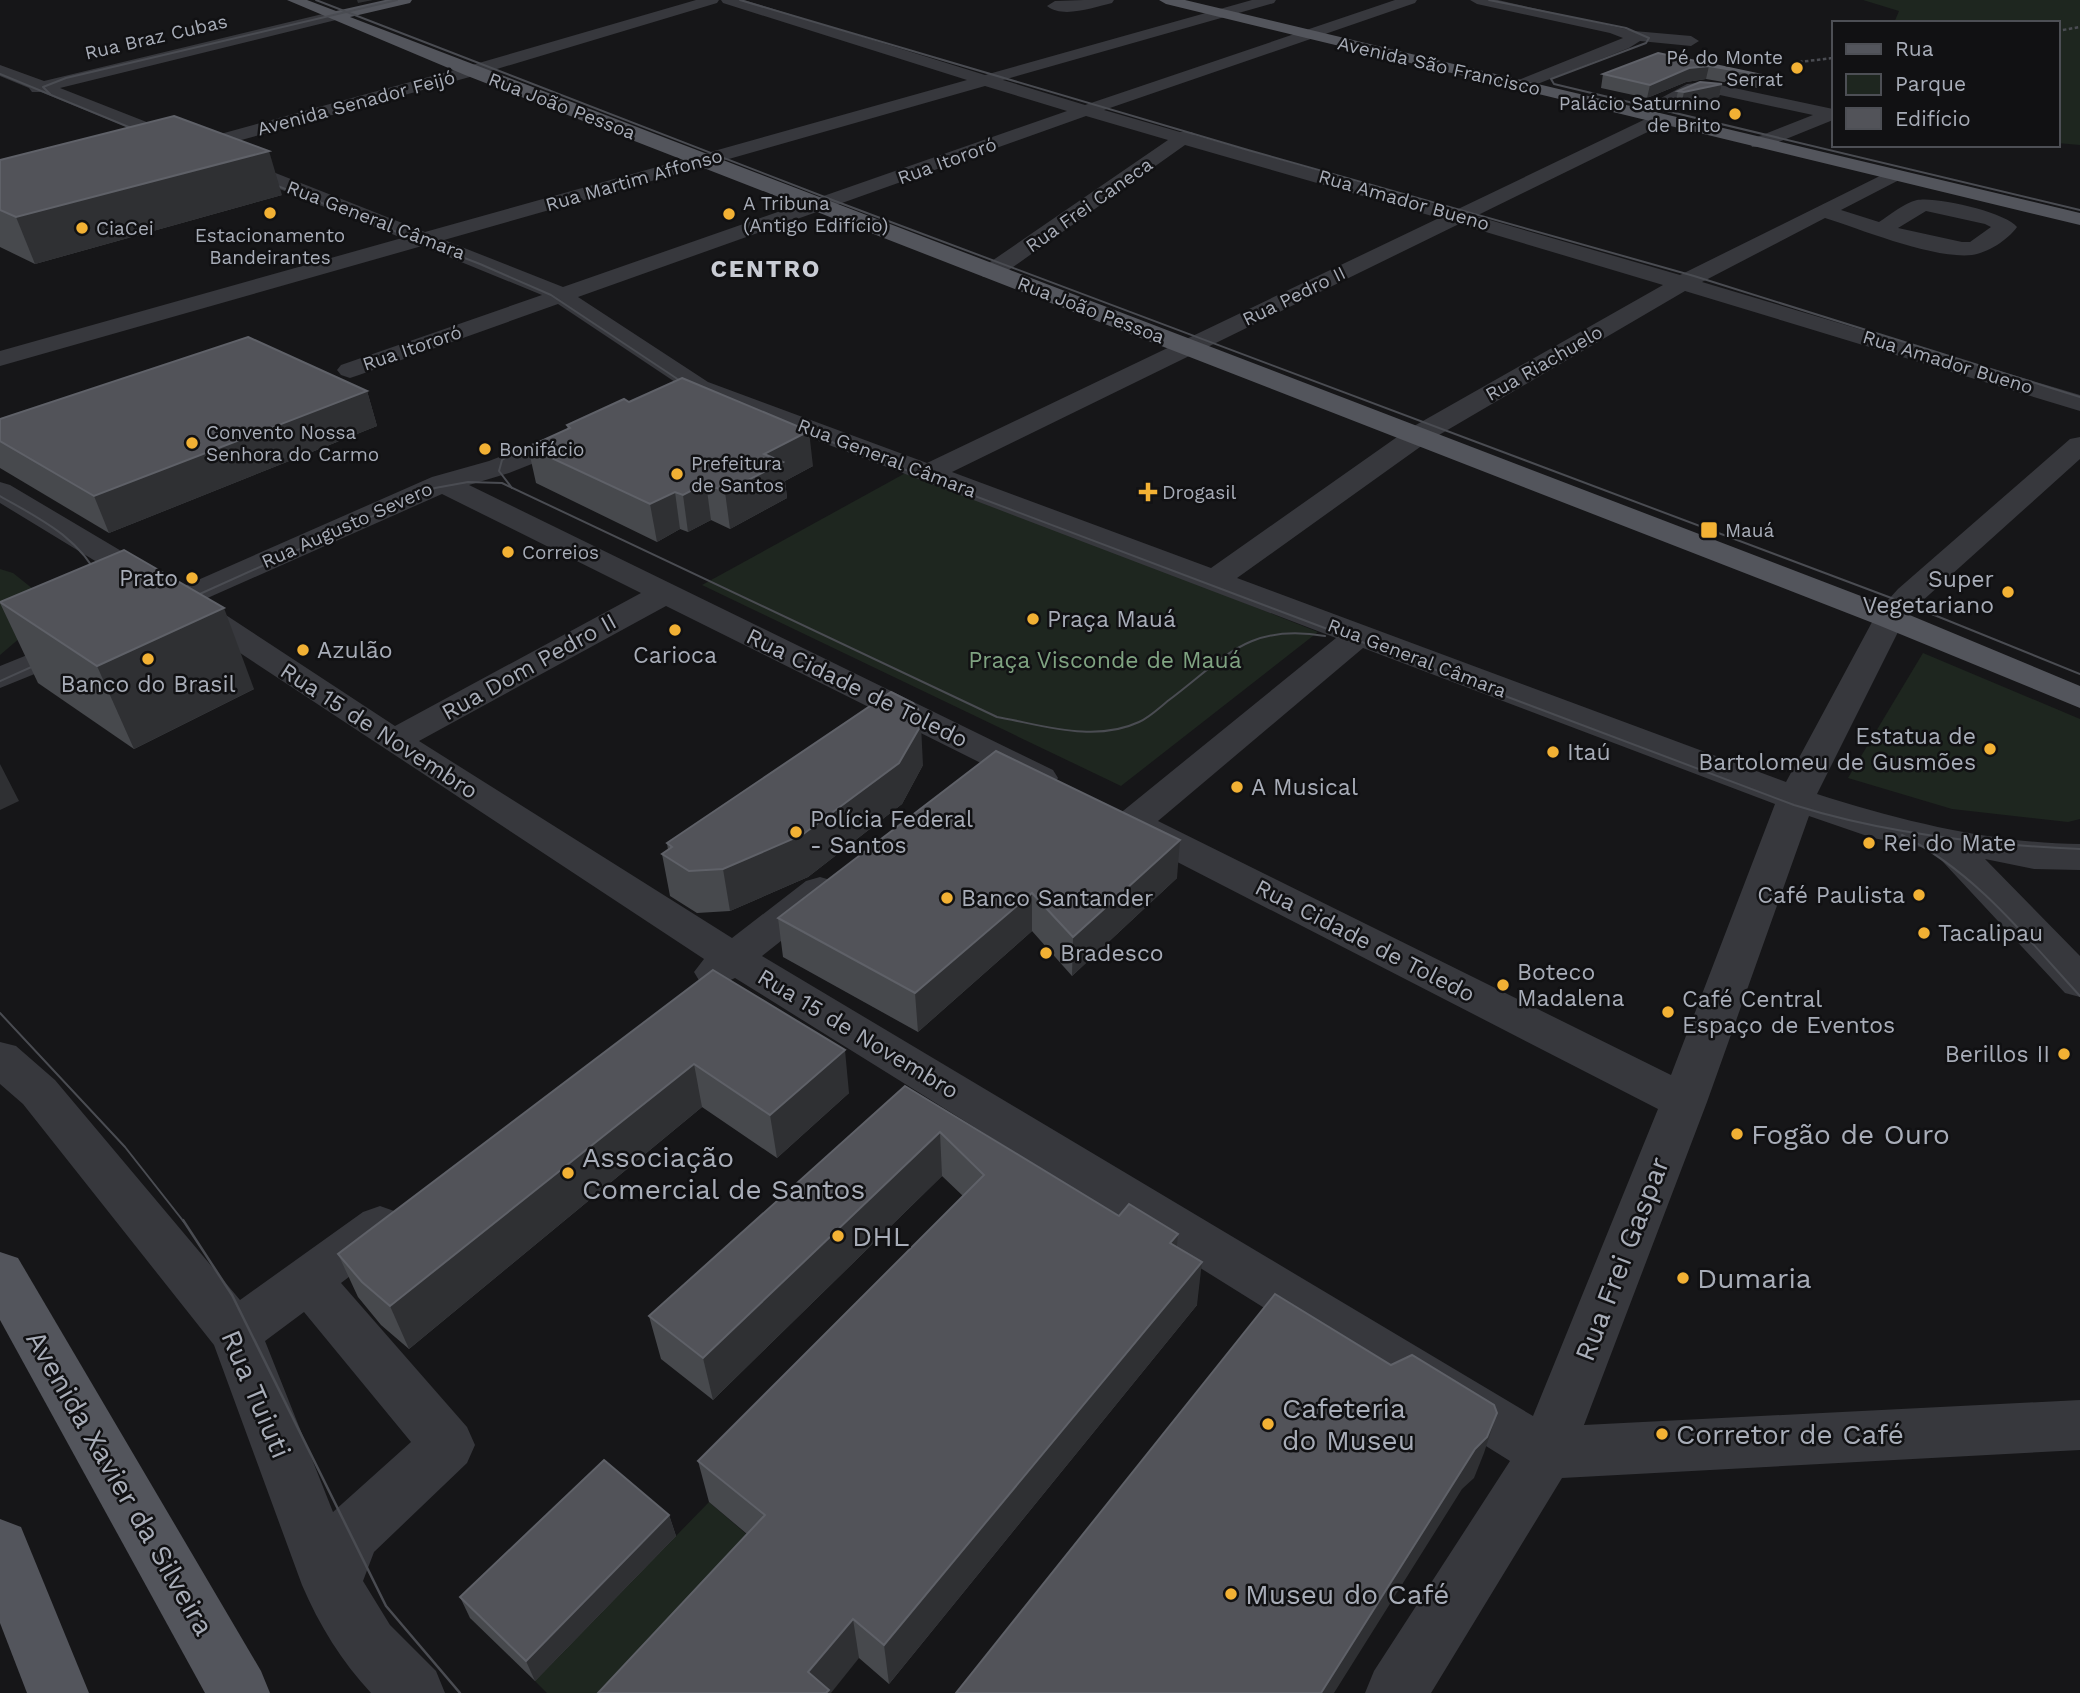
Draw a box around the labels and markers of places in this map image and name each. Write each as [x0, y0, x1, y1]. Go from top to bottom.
place label: Pé do Monte Serrat [1666, 46, 1783, 91]
marker: Pé do Monte Serrat [1789, 60, 1805, 76]
place label: Palácio Saturnino de Brito [1559, 92, 1721, 137]
marker: Palácio Saturnino de Brito [1727, 106, 1743, 122]
place label: A Tribuna (Antigo Edifício) [743, 192, 888, 237]
marker: Estacionamento Bandeirantes [262, 205, 278, 221]
marker: A Tribuna (Antigo Edifício) [721, 206, 737, 222]
place label: CiaCei [96, 217, 154, 240]
marker: CiaCei [74, 220, 90, 236]
place label: Estacionamento Bandeirantes [195, 224, 345, 269]
place label: Convento Nossa Senhora do Carmo [206, 421, 379, 466]
marker: Convento Nossa Senhora do Carmo [184, 435, 200, 451]
place label: Bonifácio [499, 438, 584, 461]
marker: Bonifácio [477, 441, 493, 457]
place label: Prefeitura de Santos [691, 452, 784, 497]
marker: Prefeitura de Santos [669, 466, 685, 482]
place label: Drogasil [1162, 481, 1236, 504]
marker: Drogasil [1140, 484, 1156, 500]
place label: Mauá [1725, 519, 1775, 542]
marker: Mauá [1699, 520, 1719, 540]
place label: Correios [522, 541, 599, 564]
marker: Correios [500, 544, 516, 560]
place label: Prato [119, 565, 178, 592]
place label: Super Vegetariano [1863, 566, 1994, 619]
marker: Prato [184, 570, 200, 586]
marker: Super Vegetariano [2000, 584, 2016, 600]
place label: Praça Mauá [1047, 606, 1176, 633]
marker: Praça Mauá [1025, 611, 1041, 627]
marker: Carioca [667, 622, 683, 638]
place label: Azulão [317, 637, 393, 664]
marker: Azulão [295, 642, 311, 658]
place label: Carioca [633, 642, 717, 669]
marker: Banco do Brasil [140, 651, 156, 667]
place label: Banco do Brasil [60, 671, 236, 698]
place label: Estatua de Bartolomeu de Gusmões [1698, 723, 1976, 776]
place label: Itaú [1567, 739, 1611, 766]
marker: Estatua de Bartolomeu de Gusmões [1982, 741, 1998, 757]
marker: Itaú [1545, 744, 1561, 760]
place label: A Musical [1251, 774, 1358, 801]
marker: A Musical [1229, 779, 1245, 795]
place label: Polícia Federal - Santos [810, 806, 973, 859]
marker: Polícia Federal - Santos [788, 824, 804, 840]
place label: Rei do Mate [1883, 830, 2016, 857]
marker: Rei do Mate [1861, 835, 1877, 851]
place label: Café Paulista [1757, 882, 1905, 909]
place label: Banco Santander [961, 885, 1153, 912]
marker: Café Paulista [1911, 887, 1927, 903]
marker: Banco Santander [939, 890, 955, 906]
place label: Tacalipau [1938, 920, 2043, 947]
marker: Tacalipau [1916, 925, 1932, 941]
place label: Bradesco [1060, 940, 1164, 967]
marker: Bradesco [1038, 945, 1054, 961]
place label: Boteco Madalena [1517, 959, 1625, 1012]
marker: Boteco Madalena [1495, 977, 1511, 993]
place label: Café Central Espaço de Eventos [1682, 986, 1895, 1039]
marker: Café Central Espaço de Eventos [1660, 1004, 1676, 1020]
place label: Berillos II [1945, 1041, 2050, 1068]
marker: Berillos II [2056, 1046, 2072, 1062]
place label: Fogão de Ouro [1751, 1118, 1950, 1151]
marker: Fogão de Ouro [1729, 1126, 1745, 1142]
place label: Associação Comercial de Santos [582, 1141, 865, 1206]
marker: Associação Comercial de Santos [560, 1165, 576, 1181]
place label: DHL [852, 1220, 909, 1253]
marker: DHL [830, 1228, 846, 1244]
place label: Dumaria [1697, 1262, 1812, 1295]
marker: Dumaria [1675, 1270, 1691, 1286]
place label: Cafeteria do Museu [1282, 1392, 1415, 1457]
marker: Cafeteria do Museu [1260, 1416, 1276, 1432]
place label: Corretor de Café [1676, 1418, 1904, 1451]
marker: Corretor de Café [1654, 1426, 1670, 1442]
place label: Museu do Café [1245, 1578, 1449, 1611]
marker: Museu do Café [1223, 1586, 1239, 1602]

